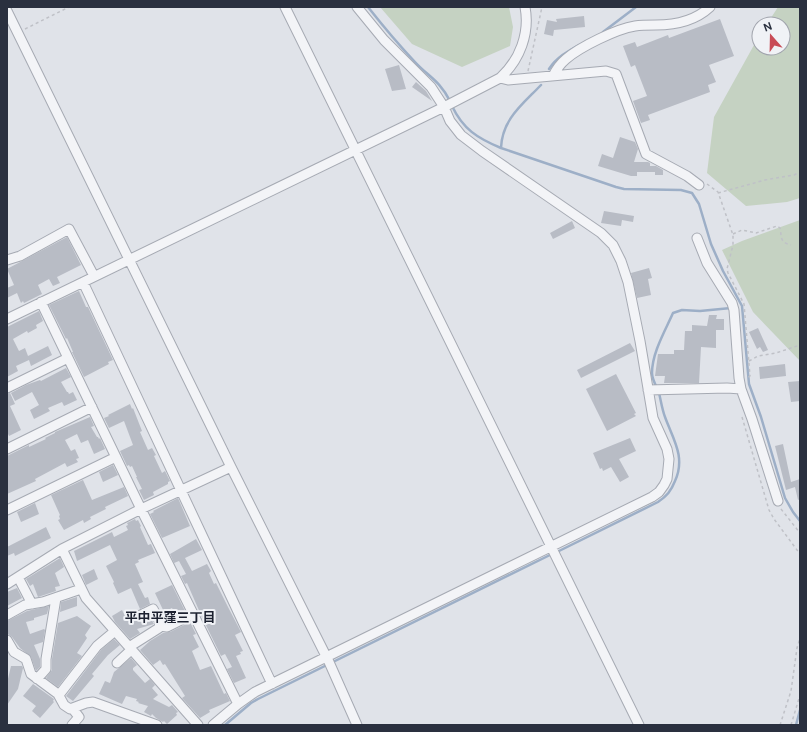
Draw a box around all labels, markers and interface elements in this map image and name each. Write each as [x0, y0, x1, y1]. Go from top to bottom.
north arrow [751, 16, 791, 56]
text: N [761, 19, 774, 35]
district label: 平中平窪三丁目 [124, 609, 216, 626]

